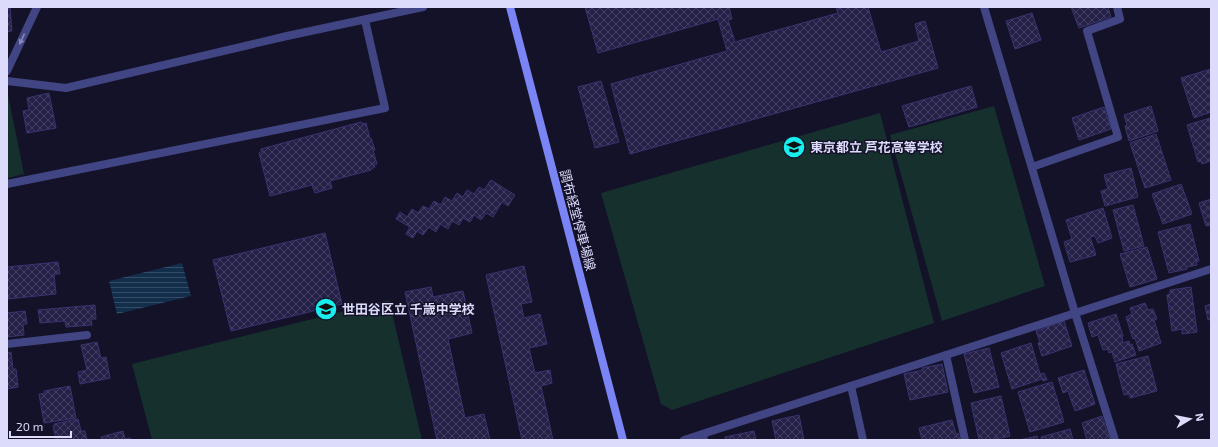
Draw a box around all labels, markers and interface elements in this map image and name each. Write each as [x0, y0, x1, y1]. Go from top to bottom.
one-way arrow [19, 33, 25, 44]
school or university icon: 東京都立 芦花高等学校 [781, 134, 807, 160]
place label: 東京都立 芦花高等学校 [810, 139, 943, 155]
street label: 調布経堂停車場線 [557, 168, 599, 272]
school or university icon: 世田谷区立 千歳中学校 [313, 296, 339, 322]
place label: 世田谷区立 千歳中学校 [342, 301, 475, 317]
north arrow [1170, 399, 1210, 439]
text: N [1193, 412, 1207, 422]
scale bar [10, 413, 71, 439]
text: 20 m [16, 419, 43, 433]

